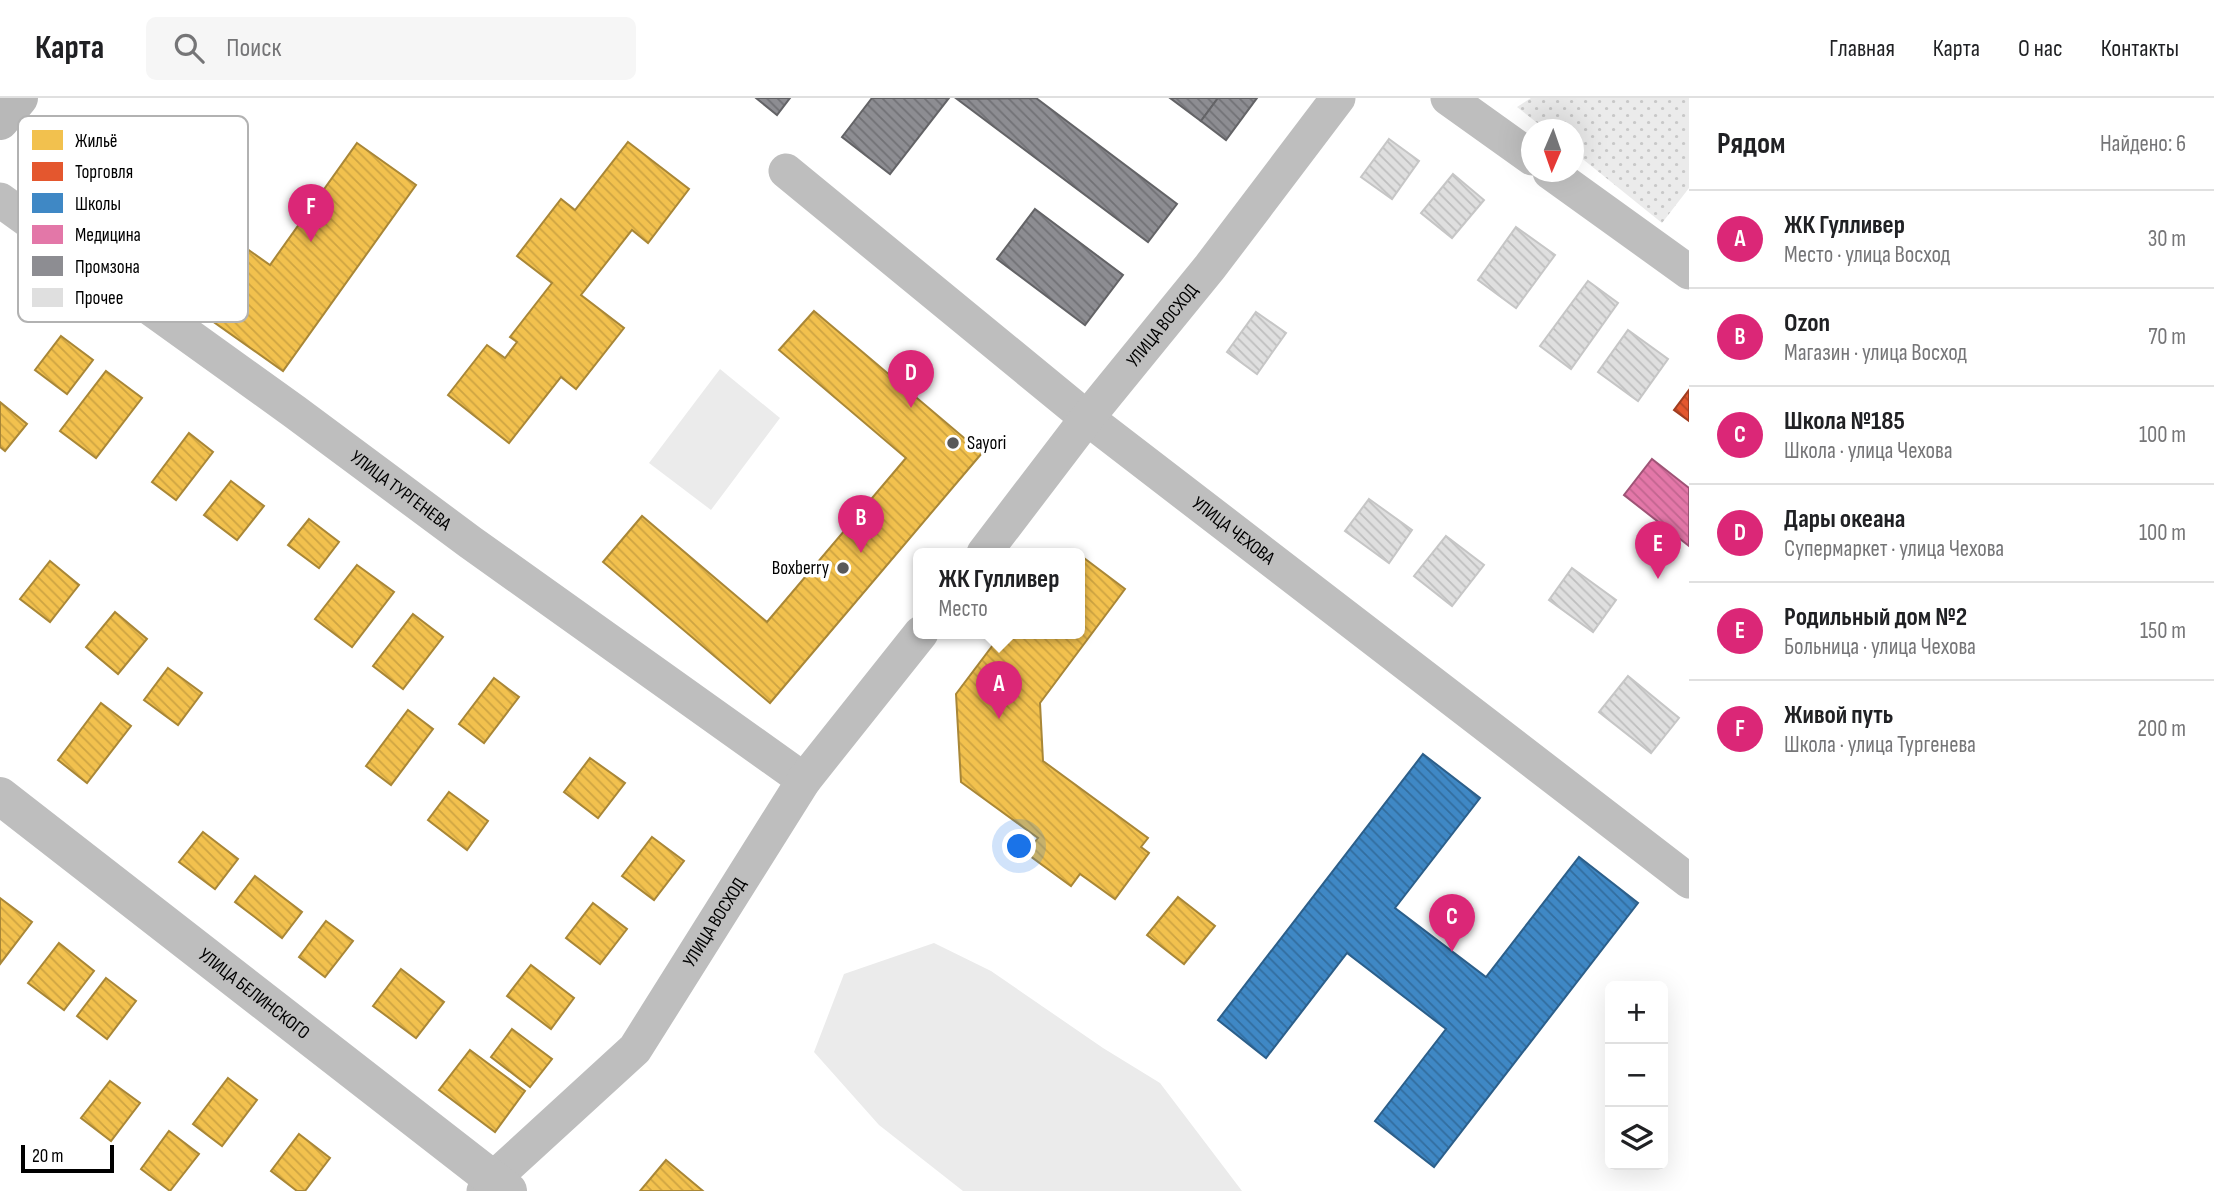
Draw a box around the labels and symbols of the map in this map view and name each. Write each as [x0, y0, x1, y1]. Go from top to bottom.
legend [18, 116, 248, 322]
north arrow [1521, 119, 1584, 182]
text: Жильё [75, 130, 118, 153]
text: Торговля [75, 161, 133, 184]
pin: F [288, 184, 334, 242]
text: Школы [75, 193, 121, 216]
text: Медицина [75, 224, 141, 247]
text: Промзона [75, 256, 140, 279]
street label: УЛИЦА ВОСХОД [1122, 279, 1203, 372]
text: Прочее [75, 287, 123, 310]
pin: D [888, 350, 934, 408]
place label: Sayori [967, 432, 1006, 455]
marker: Sayori [945, 435, 961, 451]
street label: УЛИЦА ТУРГЕНЕВА [346, 446, 456, 536]
street label: УЛИЦА ЧЕХОВА [1187, 492, 1280, 570]
pin: B [838, 495, 884, 553]
pin: E [1635, 521, 1681, 579]
place label: Boxberry [772, 557, 830, 580]
marker: Boxberry [835, 560, 851, 576]
pin: A [976, 661, 1022, 719]
your location [1002, 829, 1036, 863]
street label: УЛИЦА ВОСХОД [678, 874, 751, 971]
pin: C [1429, 894, 1475, 952]
street label: УЛИЦА БЕЛИНСКОГО [194, 943, 314, 1044]
scale bar [21, 1142, 114, 1174]

